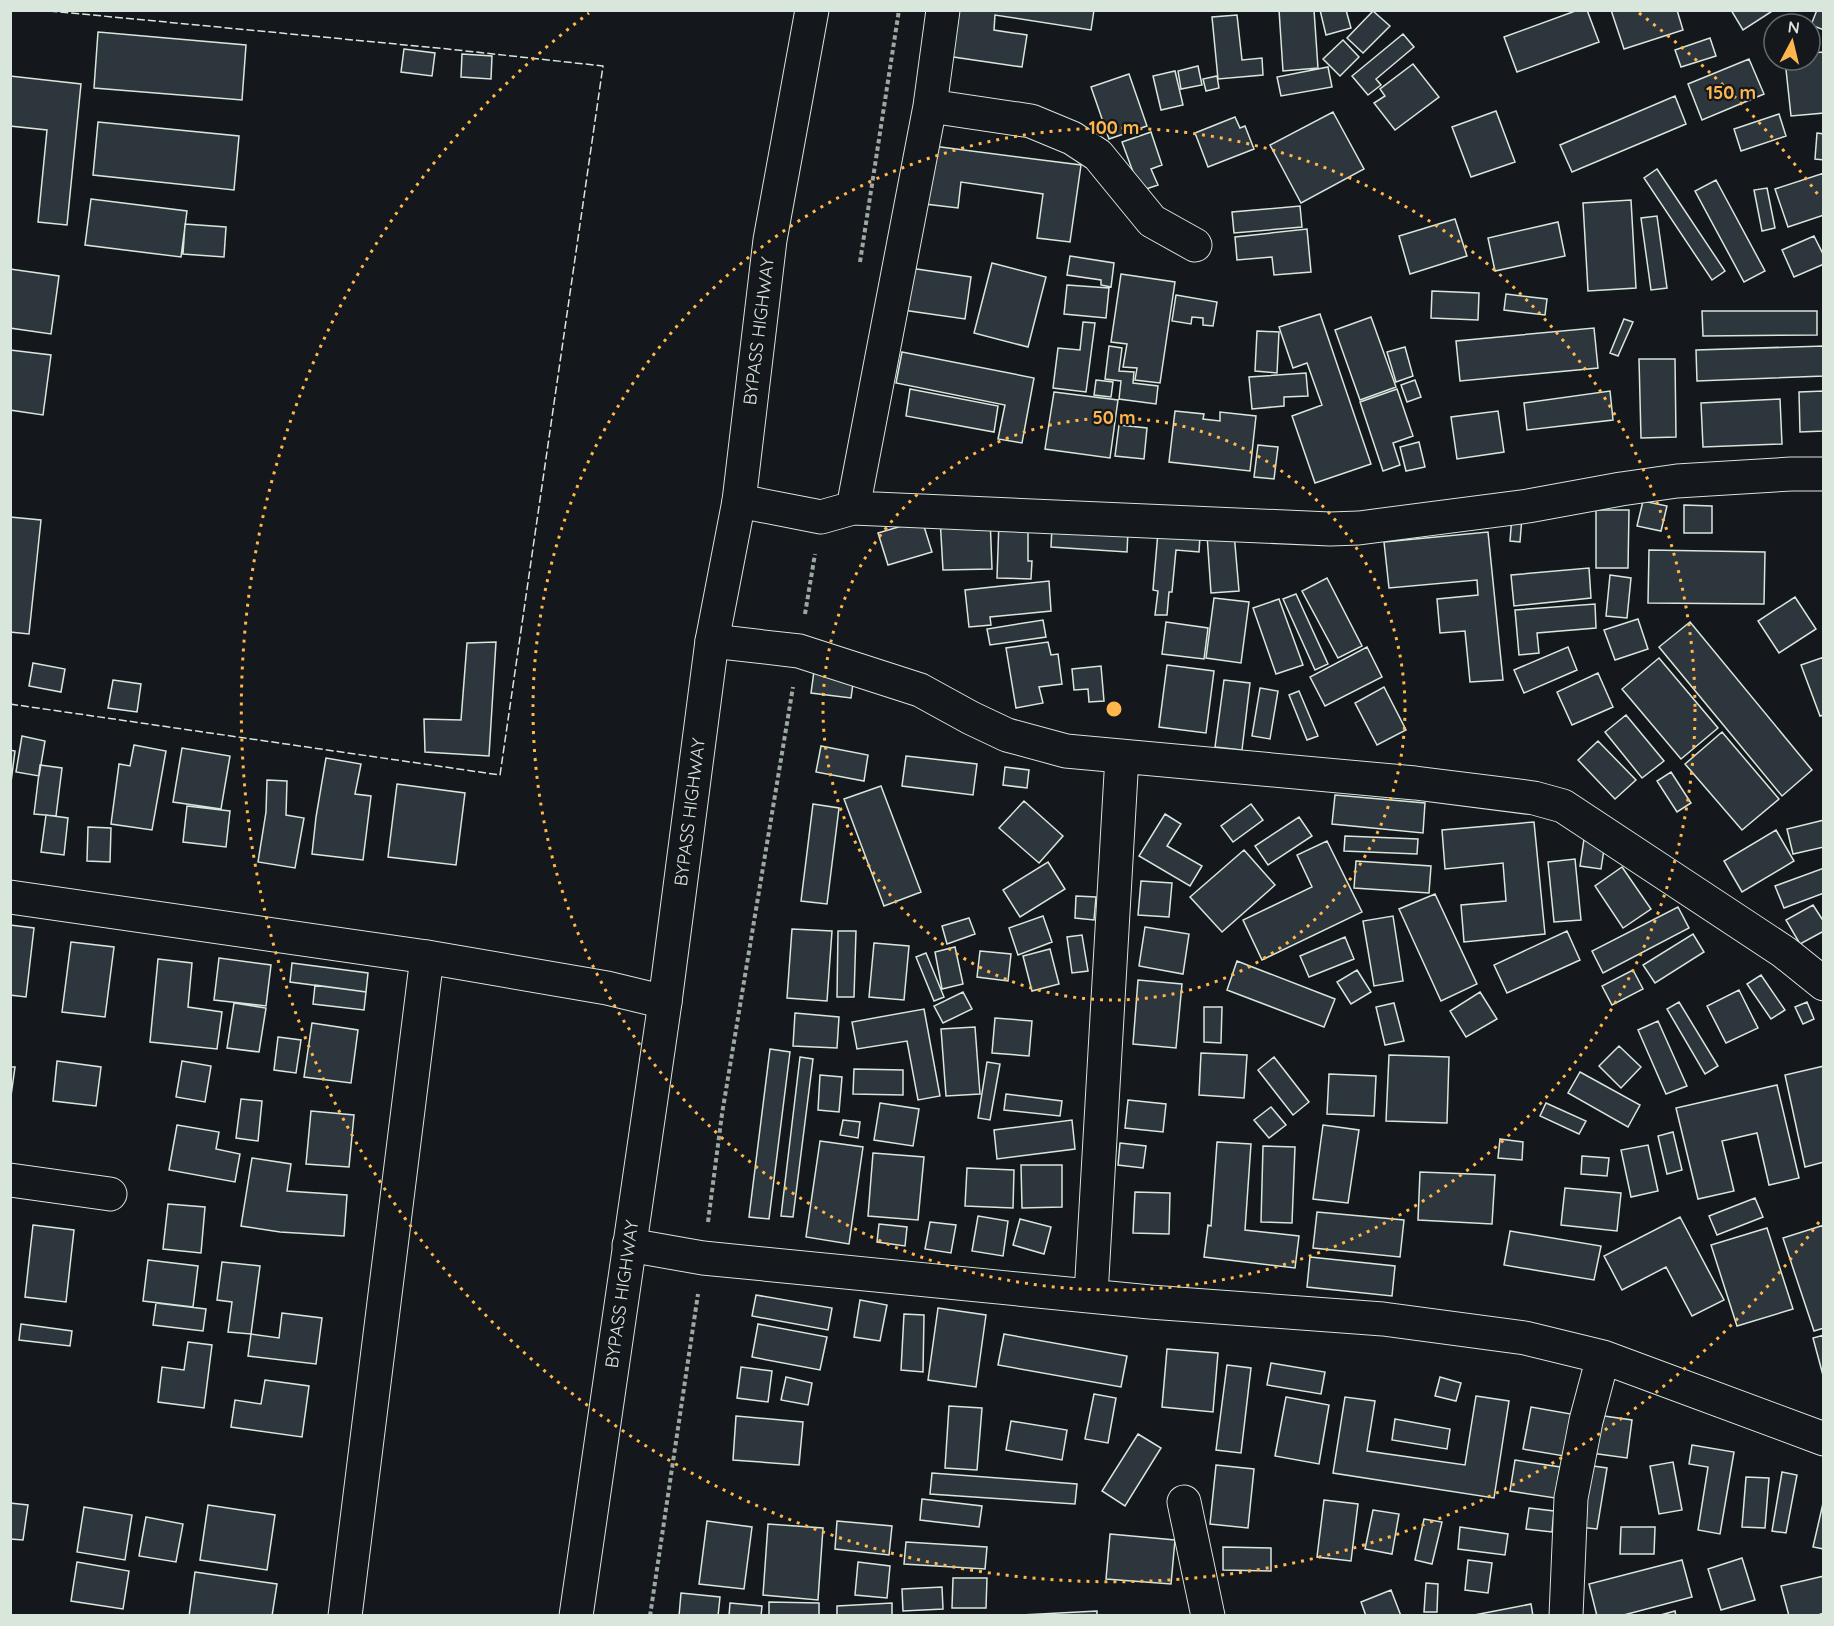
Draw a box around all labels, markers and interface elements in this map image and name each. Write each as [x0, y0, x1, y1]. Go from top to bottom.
north arrow [1762, 12, 1822, 72]
text: N [1787, 16, 1801, 38]
text: 150 m [1706, 81, 1756, 104]
text: 100 m [1089, 116, 1139, 139]
street label: BYPASS HIGHWAY [738, 256, 779, 406]
text: 50 m [1092, 406, 1136, 429]
centre of rings [1104, 699, 1124, 719]
street label: BYPASS HIGHWAY [669, 737, 710, 887]
street label: BYPASS HIGHWAY [600, 1219, 643, 1369]

